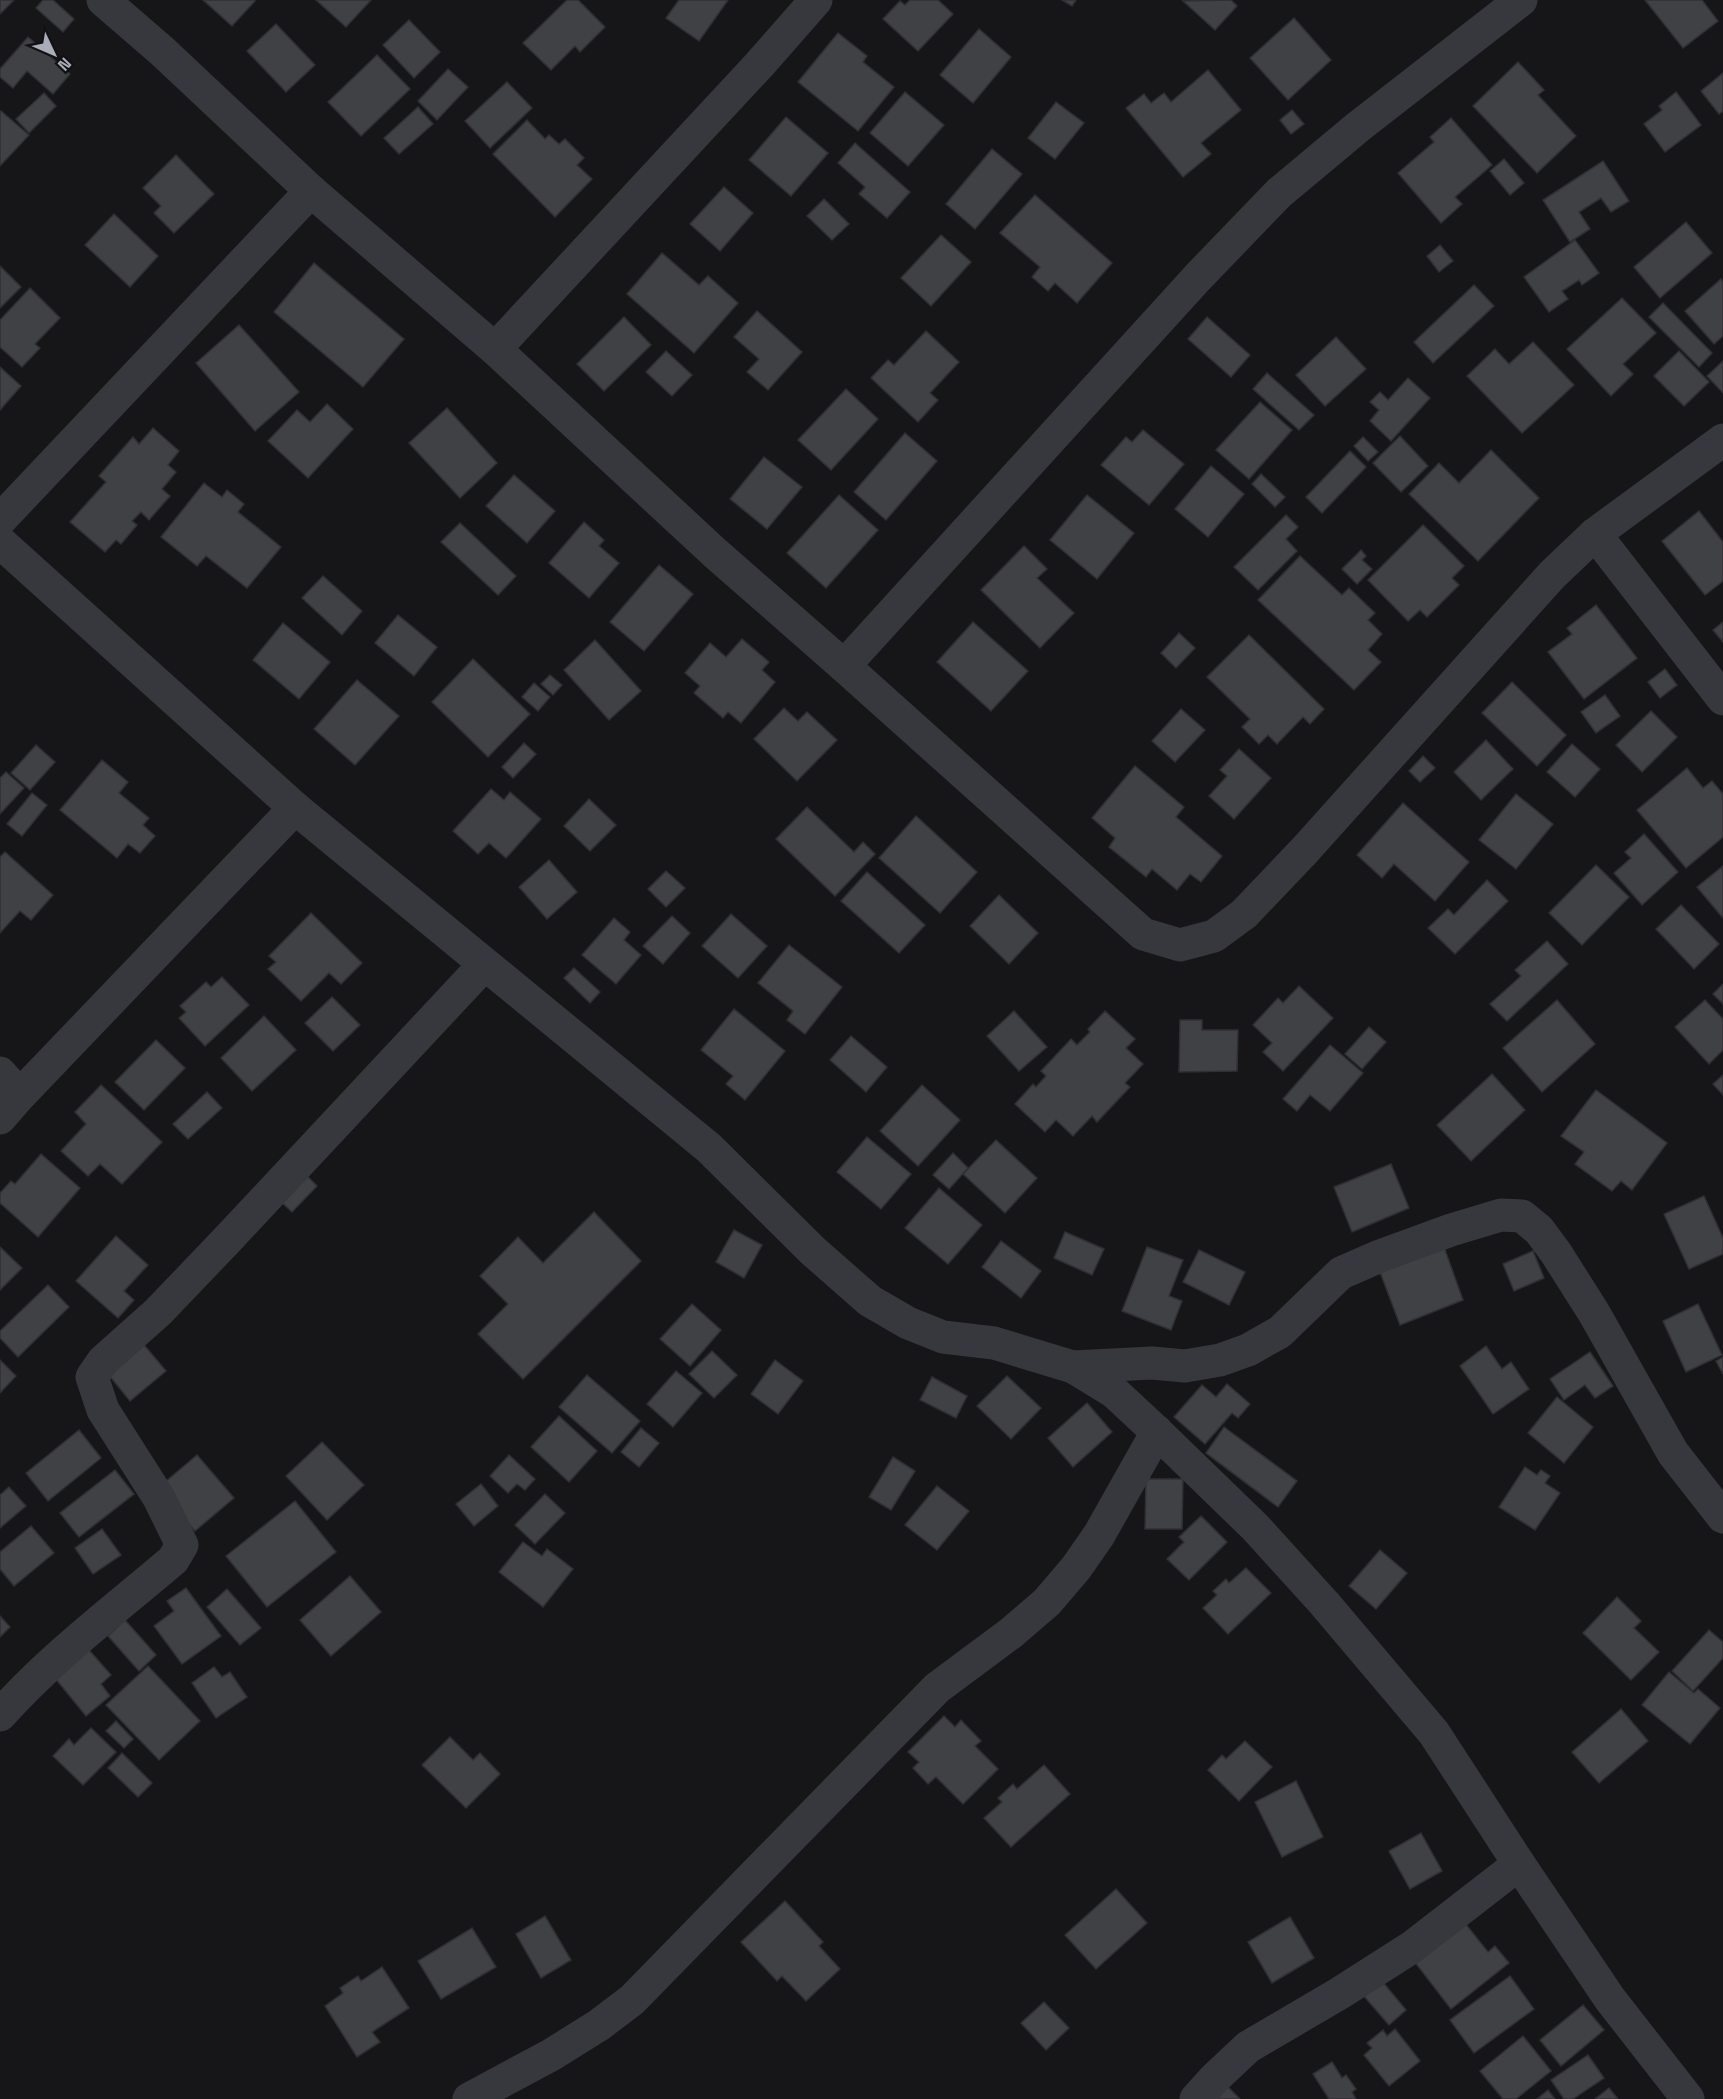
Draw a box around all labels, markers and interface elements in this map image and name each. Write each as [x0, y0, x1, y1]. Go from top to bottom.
north arrow [24, 24, 84, 84]
text: N [53, 53, 76, 75]

